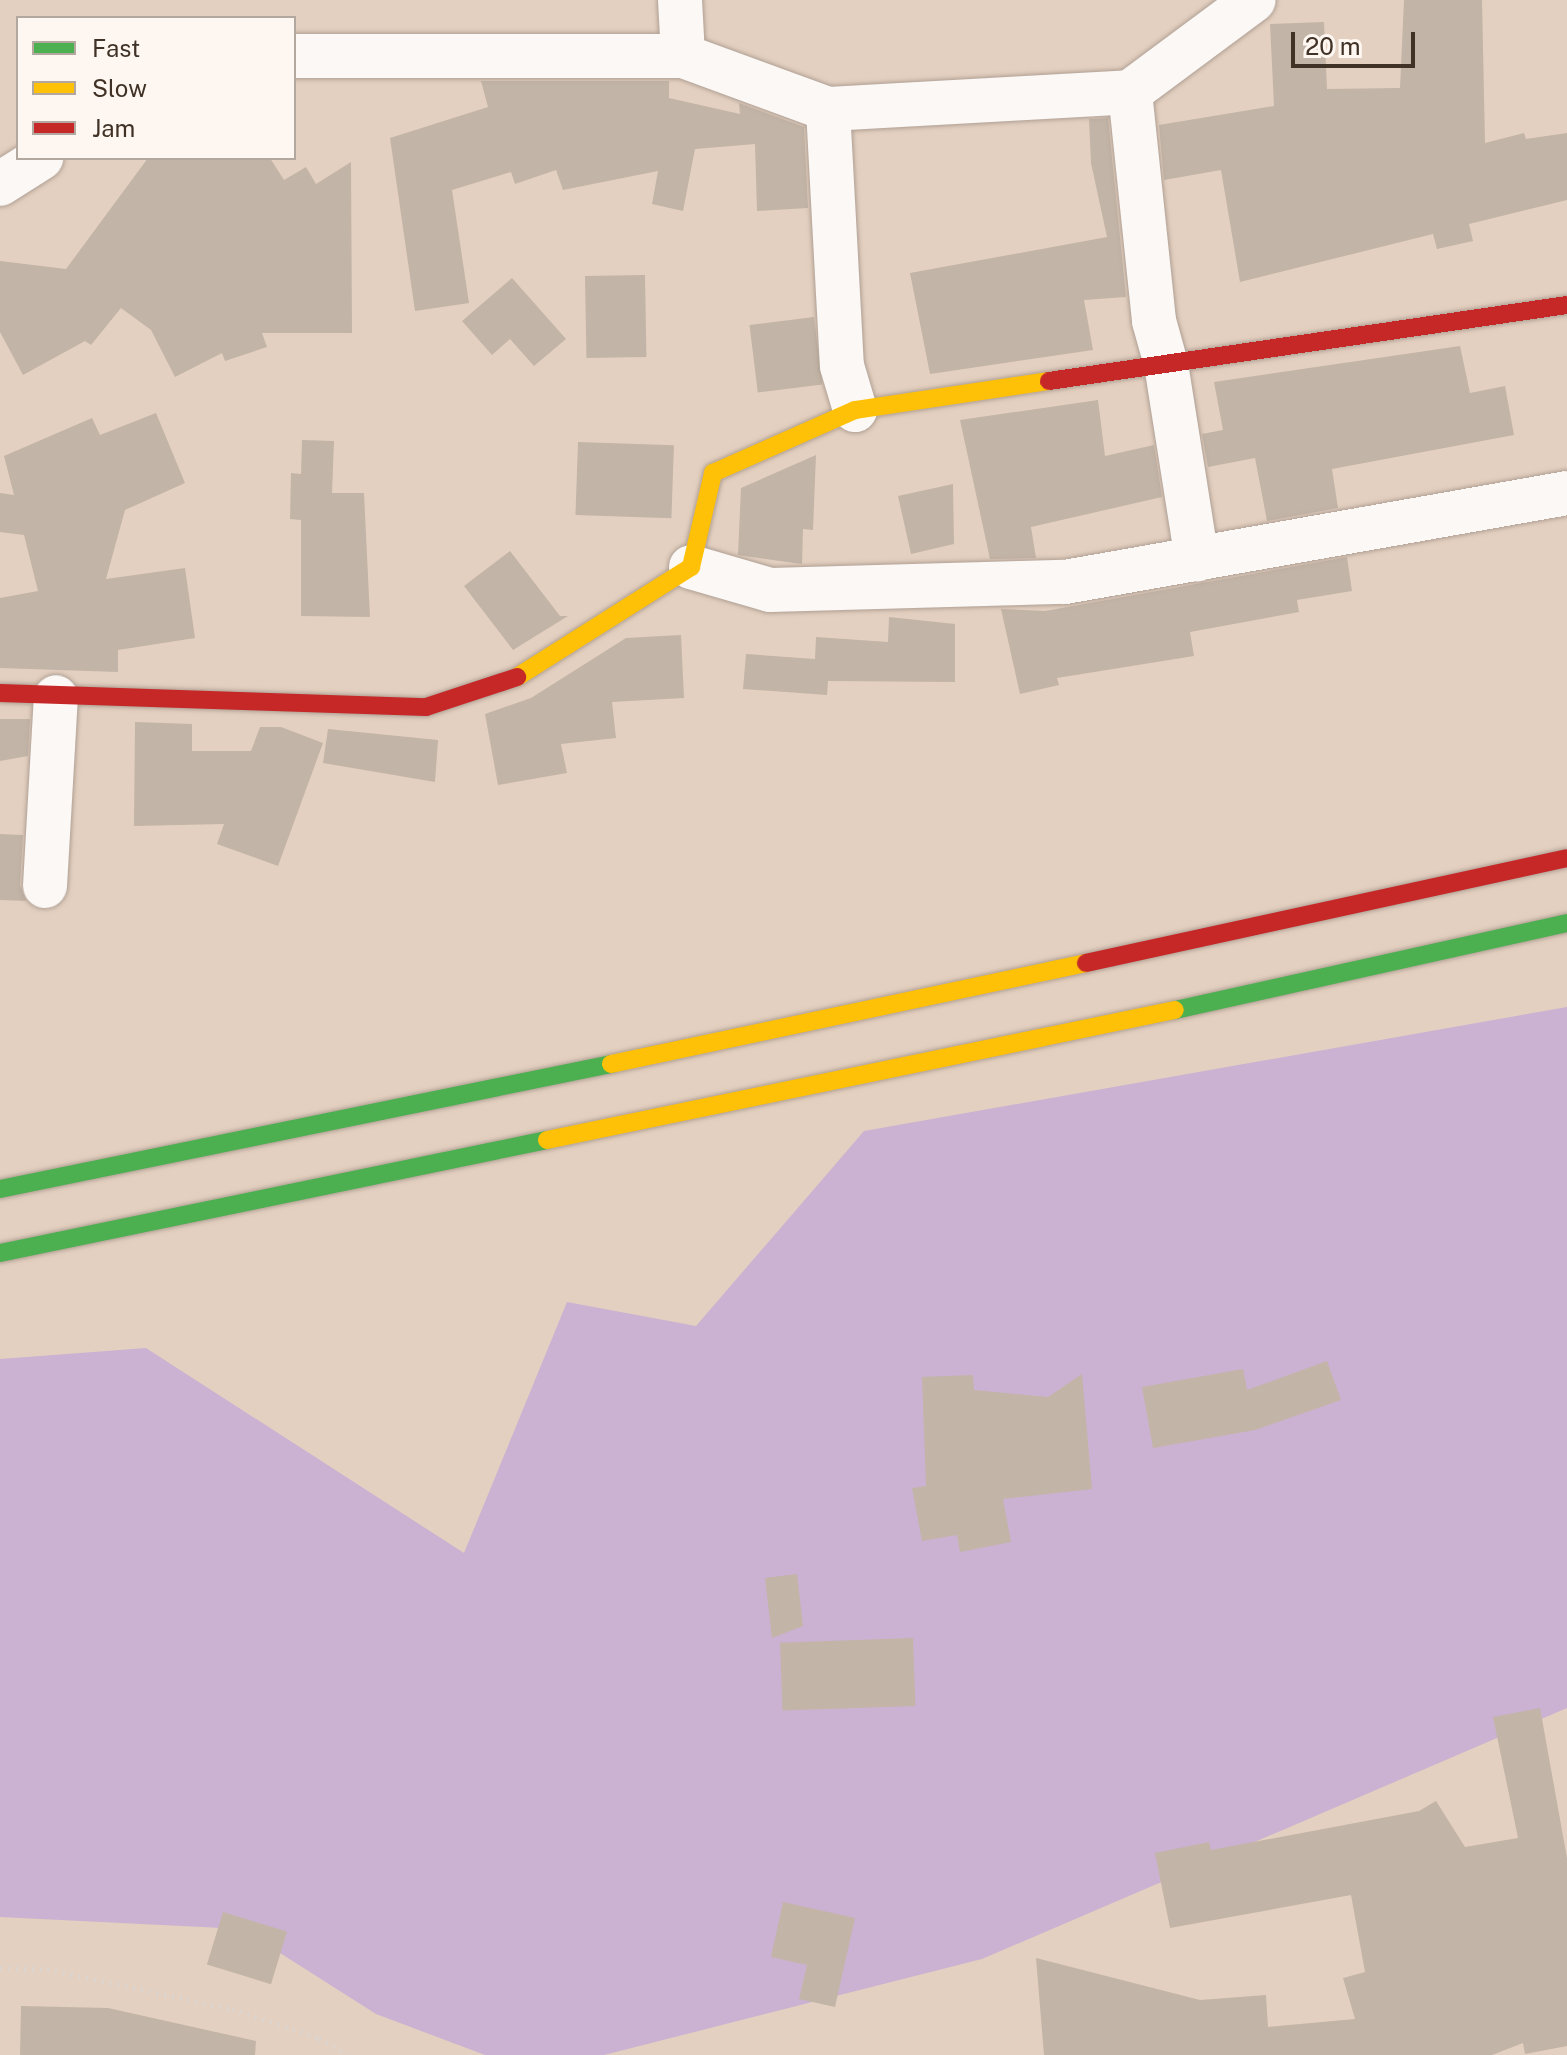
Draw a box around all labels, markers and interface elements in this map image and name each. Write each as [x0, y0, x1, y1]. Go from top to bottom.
legend [16, 16, 296, 160]
scale bar [1295, 16, 1419, 66]
text: 20 m [1305, 32, 1361, 60]
text: Fast [92, 34, 140, 62]
text: Slow [92, 74, 147, 102]
text: Jam [92, 114, 135, 142]

